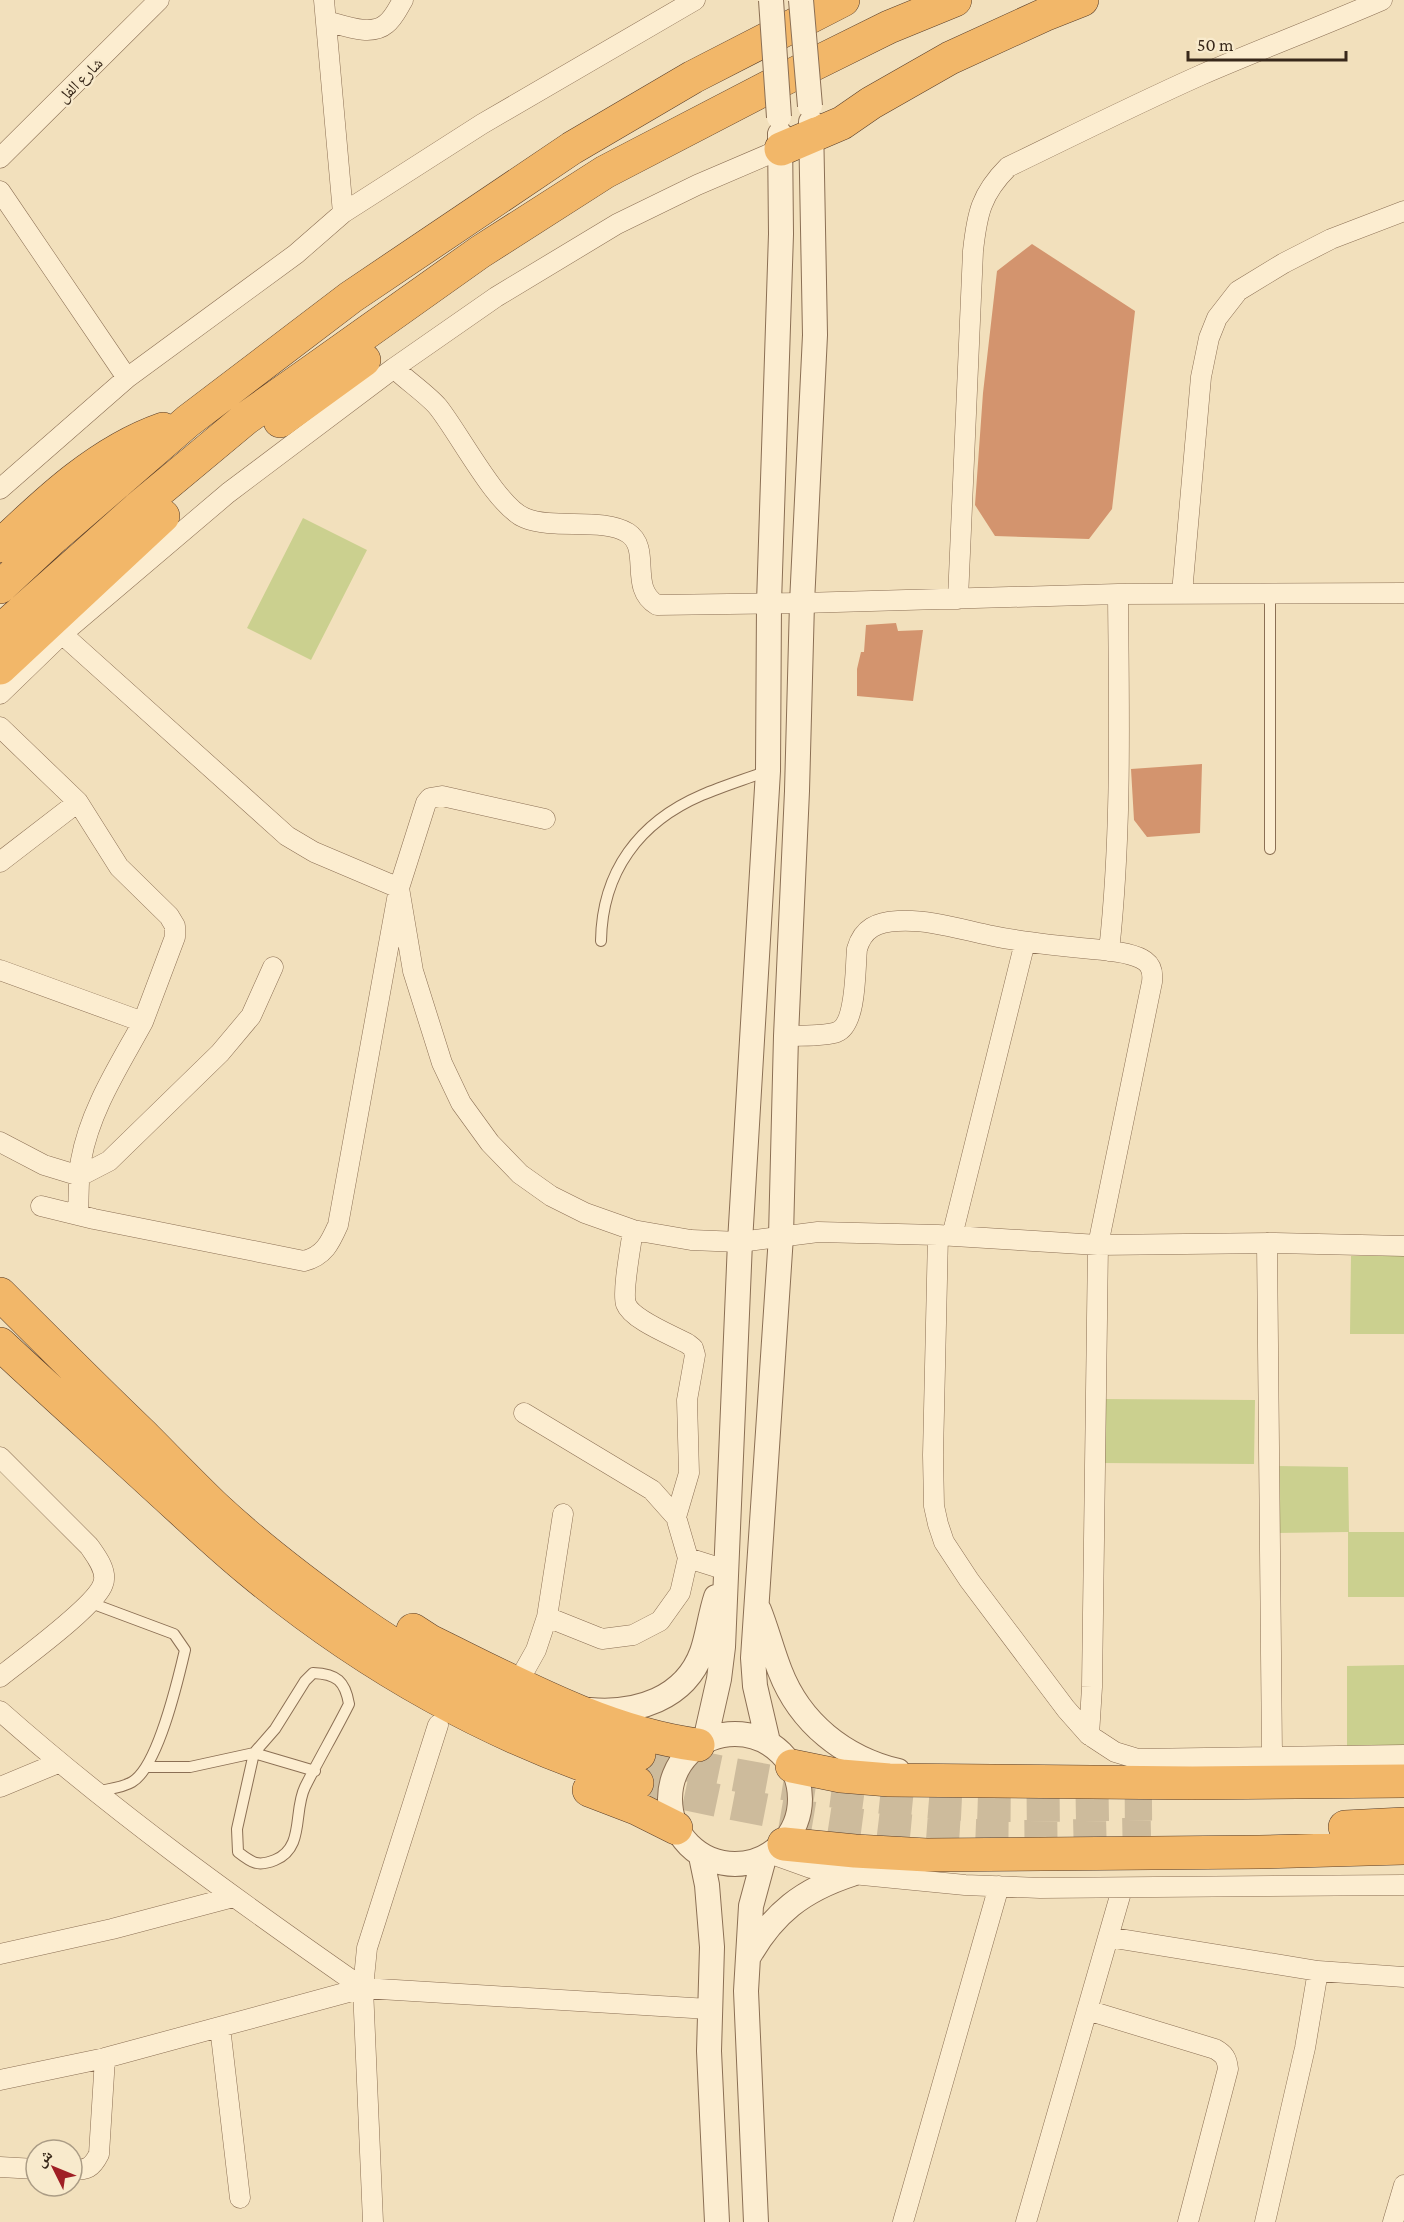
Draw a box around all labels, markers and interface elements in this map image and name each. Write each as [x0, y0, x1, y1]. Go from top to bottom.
scale bar [1188, 24, 1346, 62]
text: 50 m [1197, 35, 1234, 55]
street label: شارع الفل [54, 54, 107, 107]
north arrow [24, 2138, 84, 2198]
text: ش [31, 2146, 56, 2171]

